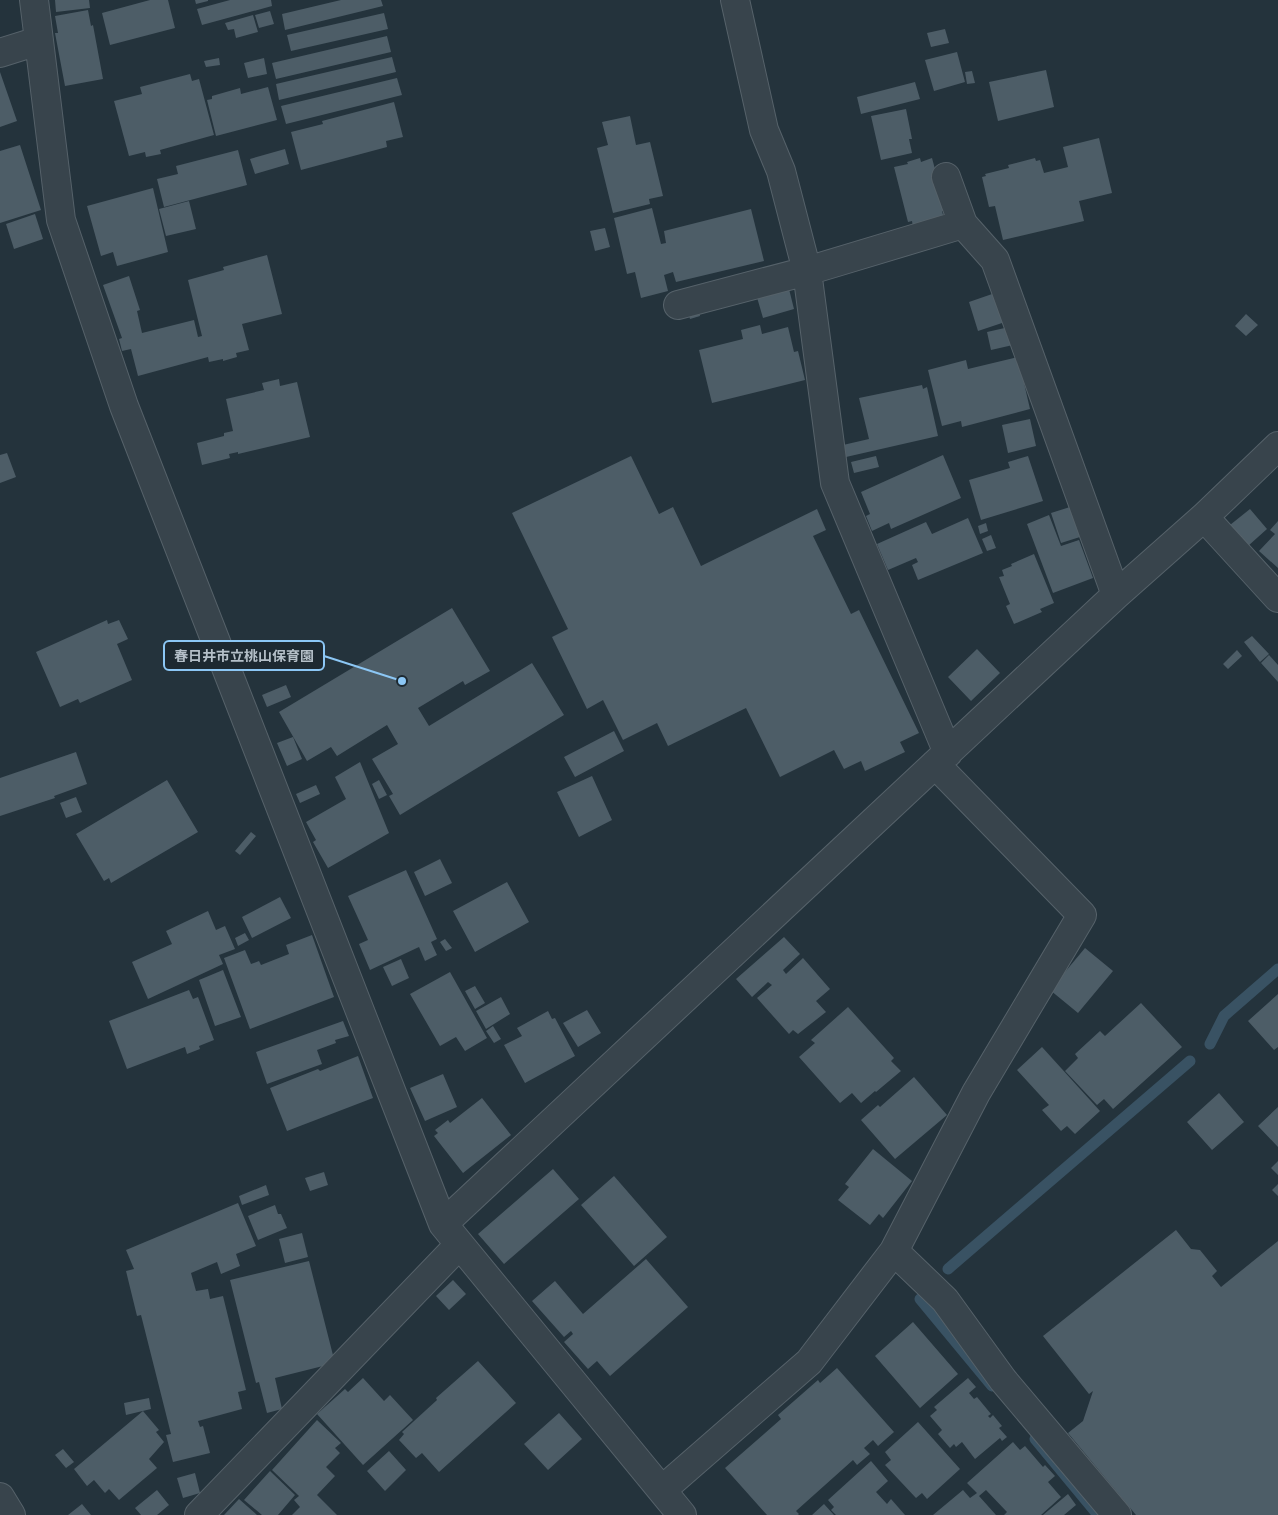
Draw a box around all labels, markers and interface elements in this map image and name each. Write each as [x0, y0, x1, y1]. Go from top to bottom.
callout: 春日井市立桃山保育園 [164, 641, 324, 670]
text: 春日井市立桃山保育園 [174, 648, 314, 665]

